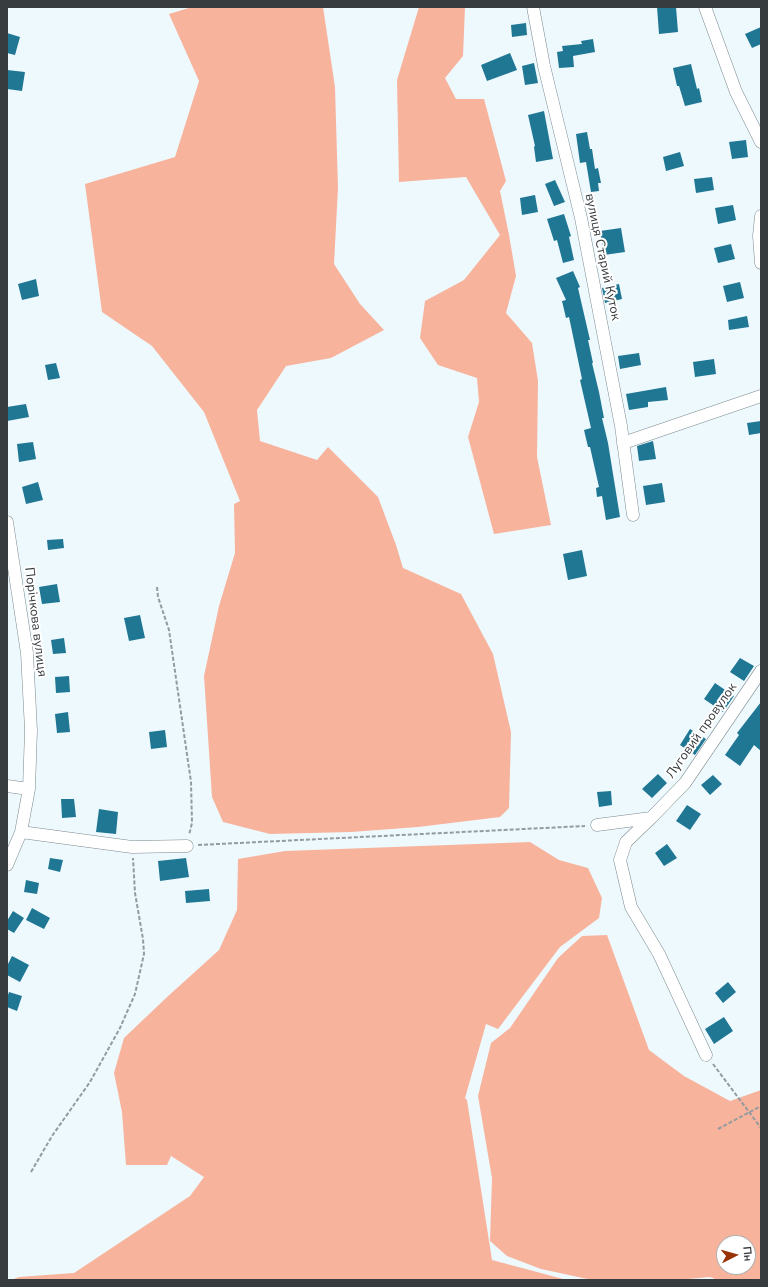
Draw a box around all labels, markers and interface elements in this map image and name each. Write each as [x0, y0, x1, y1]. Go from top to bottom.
street label: вулиця Старий Куток [581, 192, 623, 322]
street label: Порічкова вулиця [21, 566, 49, 678]
street label: Луговий провулок [663, 680, 741, 782]
north arrow [716, 1235, 756, 1275]
text: Пн [739, 1245, 756, 1262]

